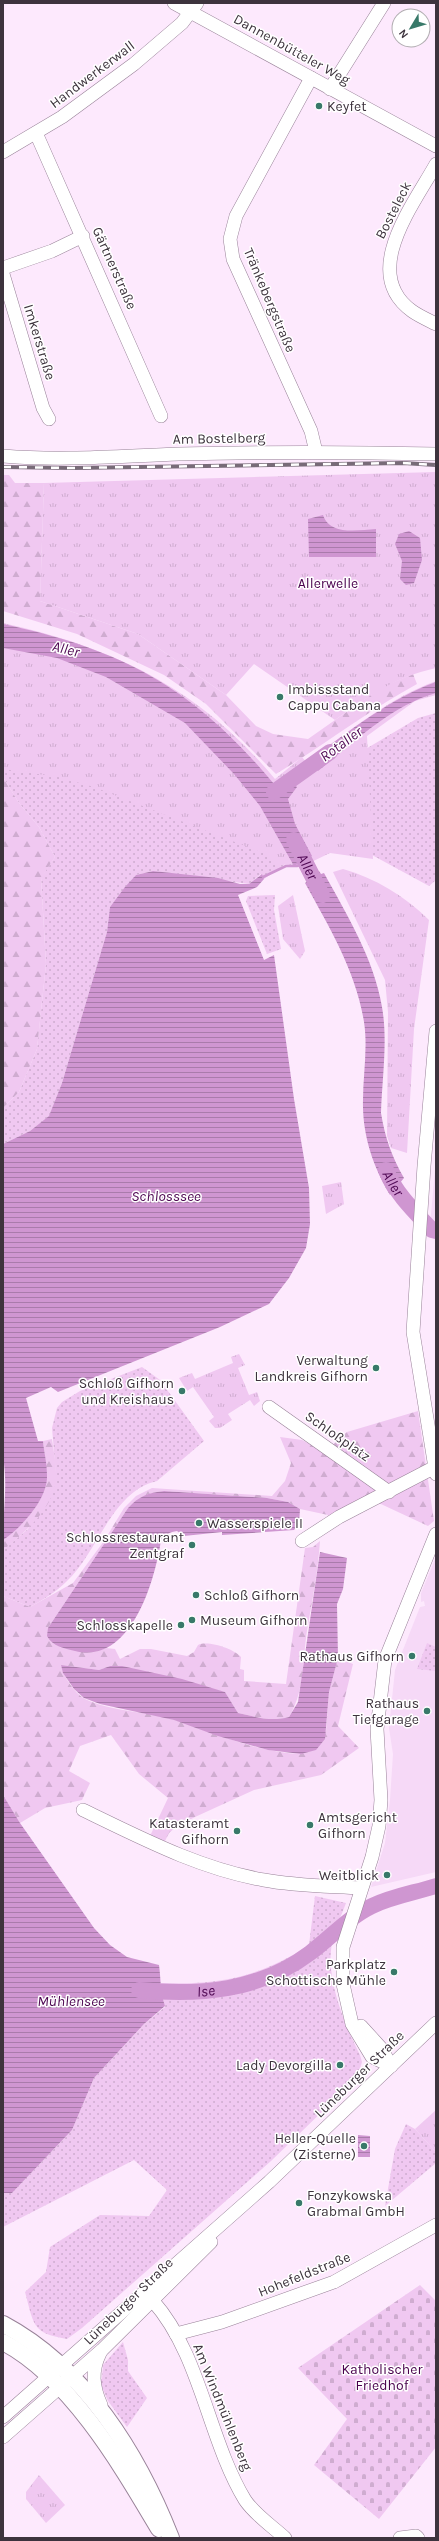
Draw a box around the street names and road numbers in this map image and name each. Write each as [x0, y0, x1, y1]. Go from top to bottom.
street label: Dannenbütteler Weg [231, 10, 353, 89]
street label: Handwerkerwall [46, 37, 138, 112]
street label: Bosteleck [372, 178, 415, 242]
street label: Gärtnerstraße [89, 224, 140, 312]
street label: Tränkebergstraße [240, 245, 299, 355]
street label: Imkerstraße [20, 302, 59, 382]
street label: Am Bostelberg [172, 429, 266, 448]
street label: Schloßplatz [302, 1408, 374, 1465]
street label: Lüneburger Straße [311, 2027, 408, 2121]
street label: Hohefeldstraße [256, 2248, 353, 2301]
street label: Lüneburger Straße [80, 2254, 177, 2348]
street label: Am Windmühlenberg [189, 2341, 256, 2473]

